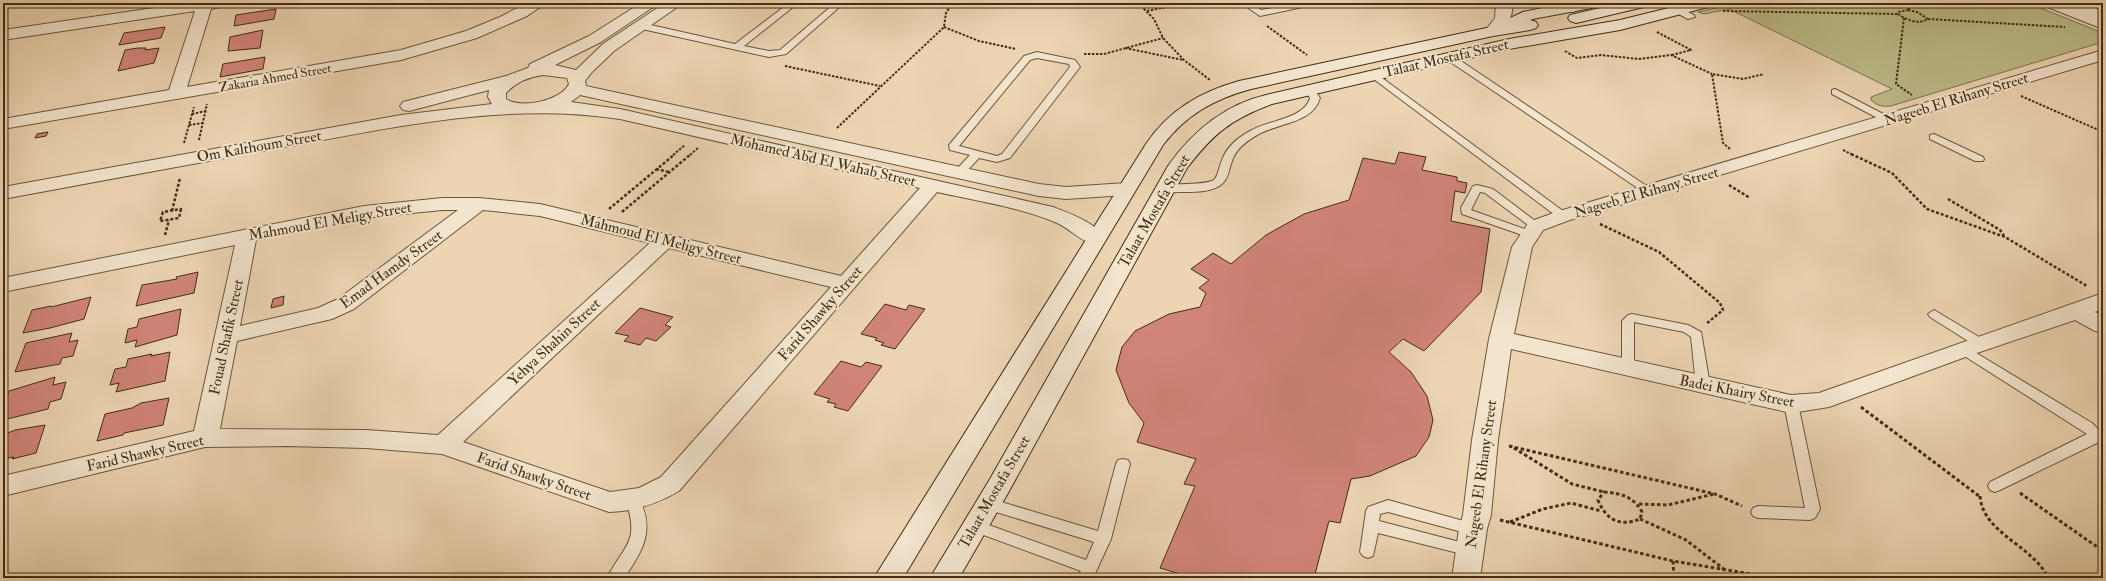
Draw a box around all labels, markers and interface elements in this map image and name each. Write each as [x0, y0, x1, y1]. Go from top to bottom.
street label: Talaat Mostafa Street [1382, 35, 1511, 82]
street label: Zakaria Ahmed Street [218, 60, 333, 96]
street label: Nageeb El Rihany Street [1882, 68, 2031, 130]
street label: Om Kalthoum Street [195, 126, 323, 167]
street label: Mohamed Abd El Wahab Street [728, 130, 918, 191]
street label: Talaat Mostafa Street [1114, 151, 1195, 271]
street label: Nageeb El Rihany Street [1572, 163, 1721, 222]
street label: Mahmoud El Meligy Street [247, 198, 413, 245]
street label: Mahmoud El Meligy Street [578, 210, 743, 269]
street label: Emad Hamdy Street [336, 226, 447, 313]
street label: Farid Shawky Street [774, 262, 867, 365]
street label: Fouad Shafik Street [205, 277, 248, 397]
street label: Yehya Shahin Street [504, 294, 605, 390]
street label: Badei Khairy Street [1678, 371, 1796, 412]
street label: Nageeb El Rihany Street [1462, 398, 1501, 550]
street label: Farid Shawky Street [85, 431, 206, 476]
street label: Talaat Mostafa Street [954, 432, 1035, 552]
street label: Farid Shawky Street [474, 448, 594, 505]

